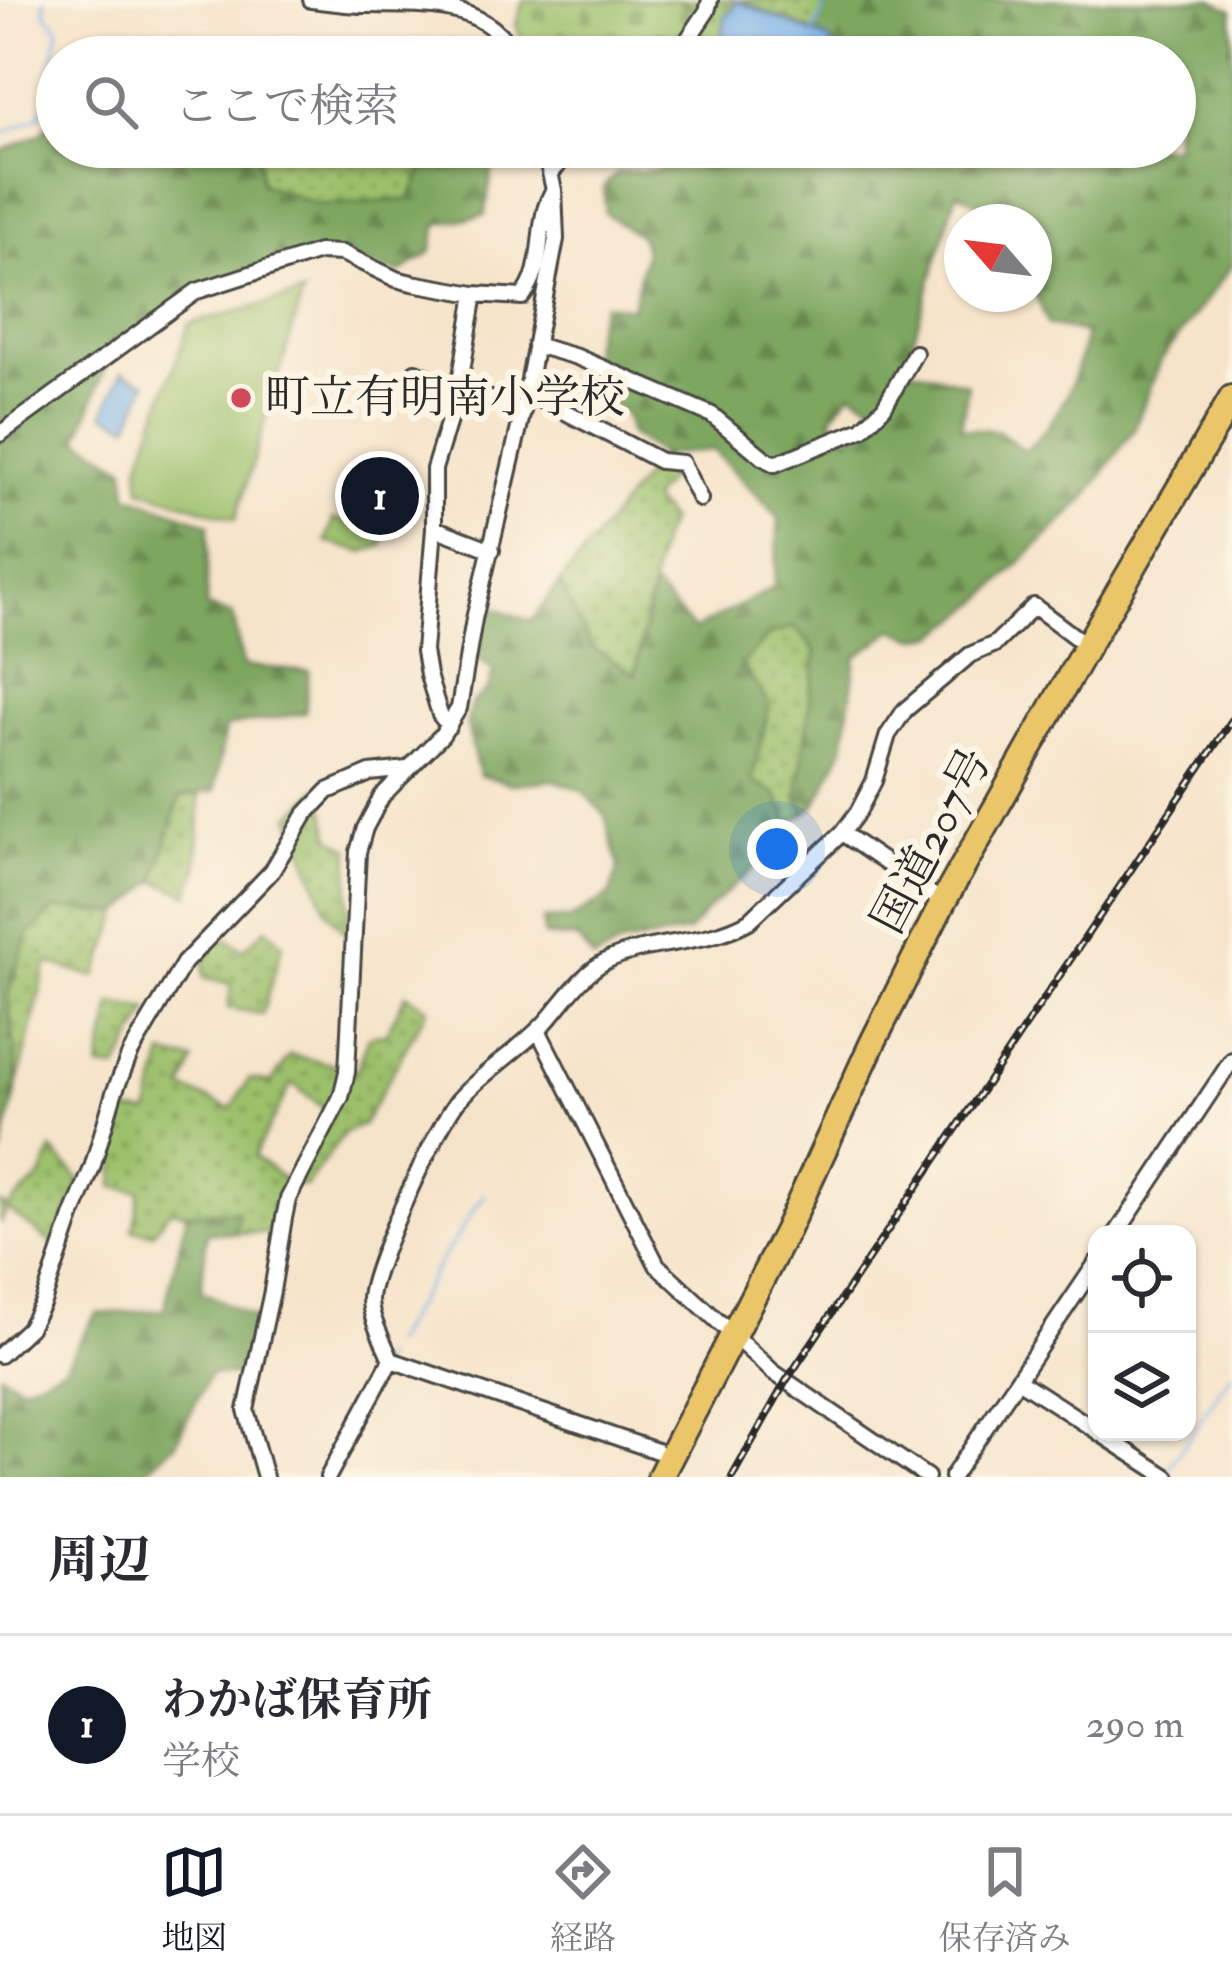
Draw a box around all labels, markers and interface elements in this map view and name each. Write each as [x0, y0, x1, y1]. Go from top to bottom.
search box [36, 36, 1196, 168]
icon: search [78, 69, 144, 135]
text: ここで検索 [174, 79, 399, 135]
north arrow [944, 204, 1052, 312]
place label: 町立有明南小学校 [265, 370, 625, 426]
marker: 町立有明南小学校 [228, 385, 254, 411]
pin: 1 [341, 451, 419, 541]
street label: 国道207号 [860, 739, 1004, 943]
your location [747, 819, 807, 879]
map controls [1088, 1225, 1196, 1441]
button: locate [1088, 1225, 1196, 1333]
button: layers [1088, 1333, 1196, 1441]
text: 周辺 [48, 1529, 150, 1593]
text: わかば保育所 [162, 1673, 432, 1729]
text: 1 [80, 1700, 94, 1749]
text: 290 m [1086, 1700, 1184, 1749]
text: 学校 [162, 1737, 240, 1786]
tab: 地図 [161, 1839, 227, 1959]
tab: 経路 [550, 1839, 616, 1959]
tab: 保存済み [939, 1839, 1071, 1959]

